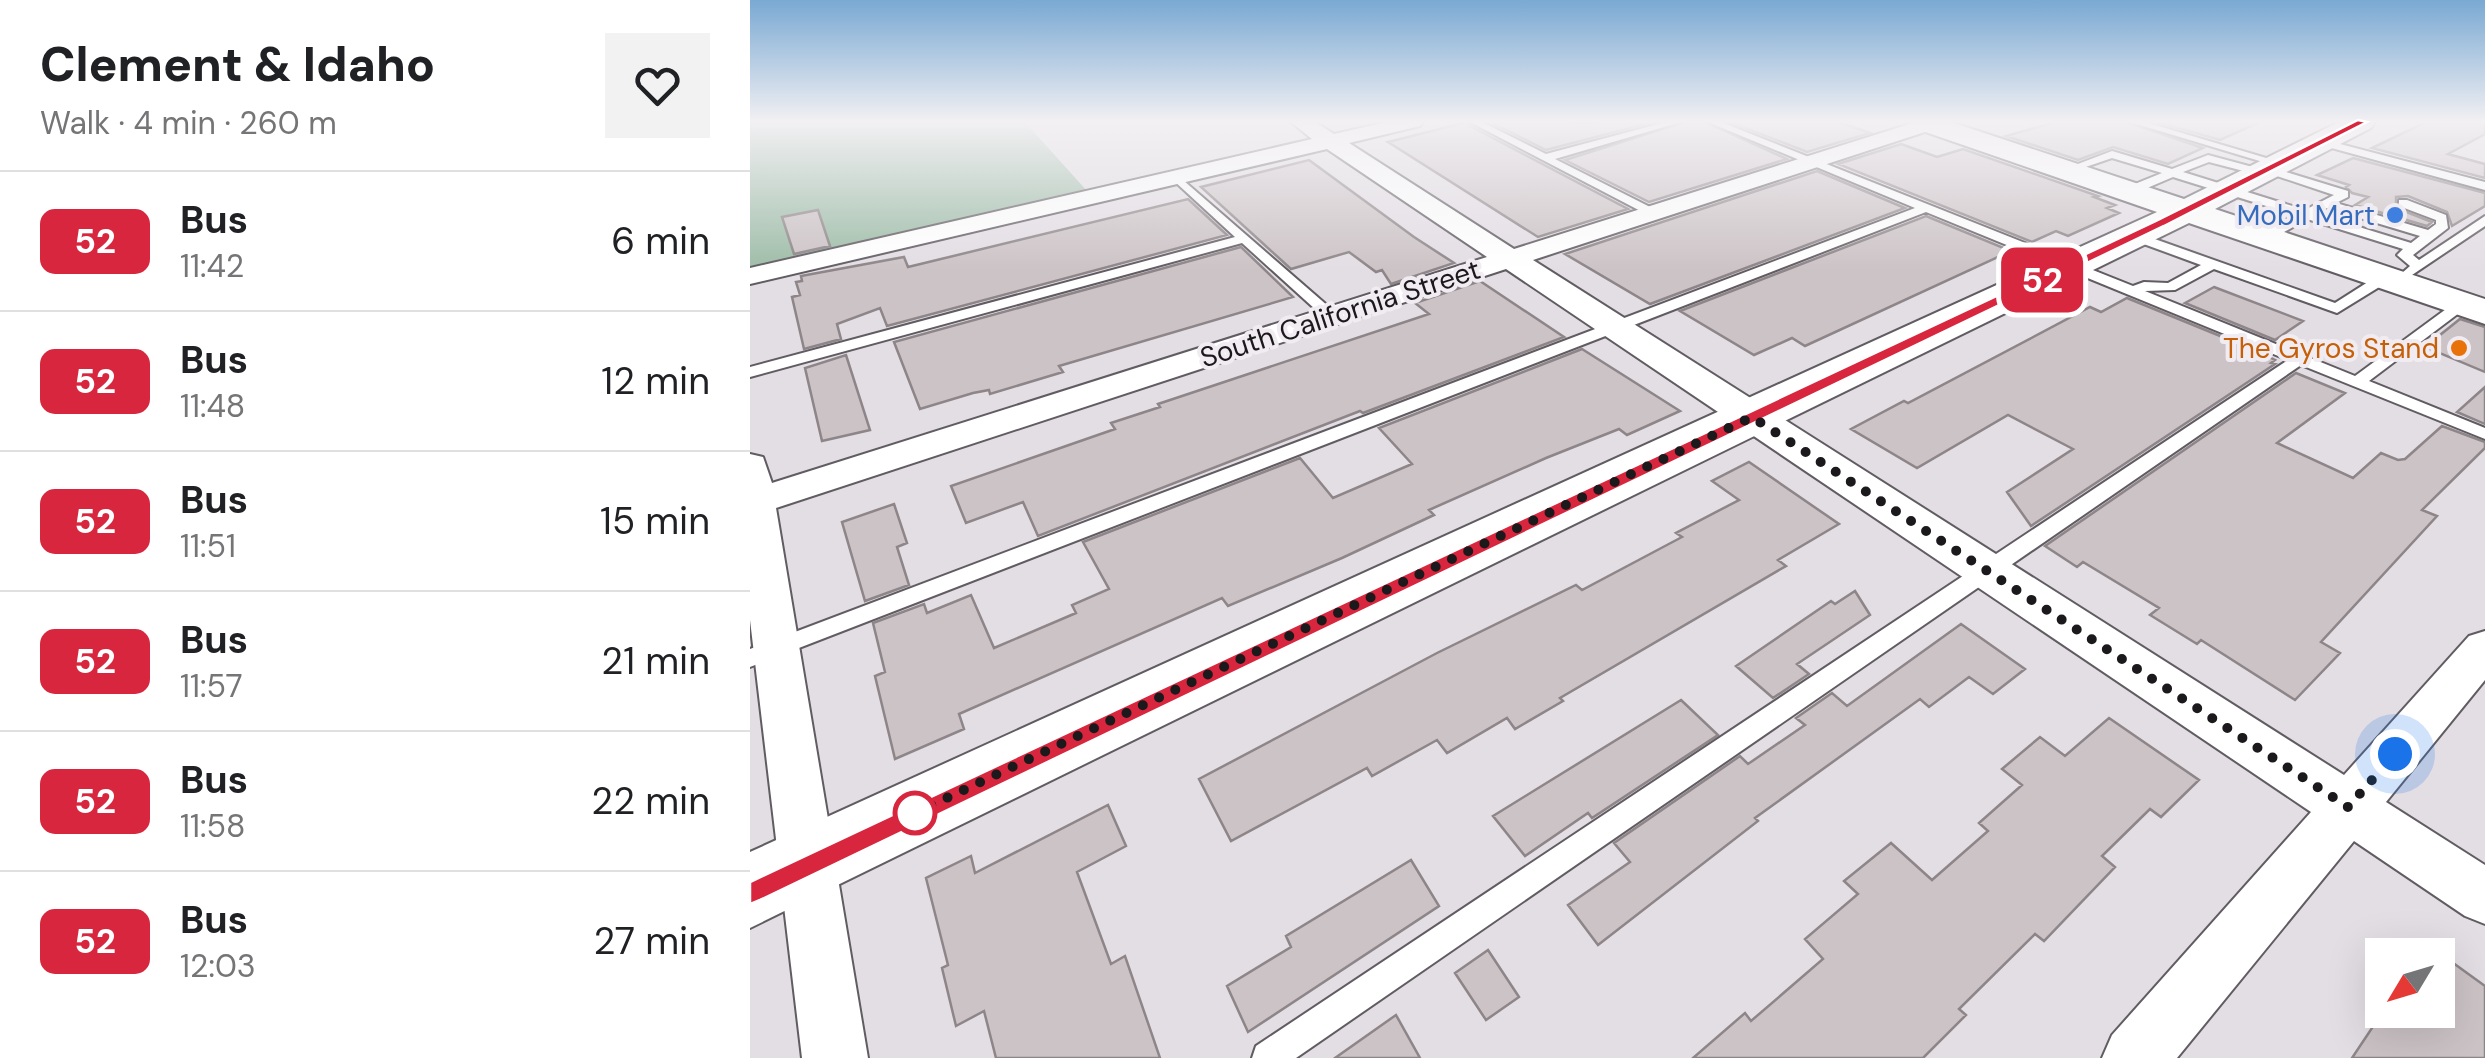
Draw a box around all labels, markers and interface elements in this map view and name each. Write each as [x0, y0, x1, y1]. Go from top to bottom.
text: Clement & Idaho [40, 33, 435, 96]
button: heart [605, 33, 710, 138]
text: Walk · 4 min · 260 m [40, 102, 337, 144]
text: Bus [180, 195, 248, 245]
place label: Mobil Mart [2237, 197, 2375, 234]
marker: Mobil Mart [2384, 204, 2406, 226]
text: 6 min [611, 216, 710, 266]
text: 52 [74, 218, 116, 264]
text: 11:42 [180, 245, 244, 287]
line badge: 52 [1997, 248, 2087, 312]
street label: South California Street [1195, 251, 1485, 376]
text: 52 [2021, 257, 2063, 303]
place label: The Gyros Stand [2223, 330, 2439, 367]
text: Bus [180, 335, 248, 385]
marker: The Gyros Stand [2448, 337, 2470, 359]
text: 12 min [601, 356, 710, 406]
text: 52 [74, 358, 116, 404]
text: 11:48 [180, 385, 245, 427]
text: Bus [180, 475, 248, 525]
text: 15 min [600, 496, 710, 546]
text: 52 [74, 498, 116, 544]
text: 11:51 [180, 525, 236, 567]
text: Bus [180, 615, 248, 665]
text: 21 min [601, 636, 710, 686]
text: 52 [74, 638, 116, 684]
text: 11:57 [180, 665, 243, 707]
your location [2370, 729, 2420, 779]
text: Bus [180, 755, 248, 805]
text: 22 min [591, 776, 710, 826]
text: 52 [74, 778, 116, 824]
unlabelled marker [894, 792, 936, 834]
text: 11:58 [180, 805, 245, 847]
text: Bus [180, 895, 248, 945]
text: 27 min [594, 916, 710, 966]
text: 52 [74, 918, 116, 964]
north arrow [2365, 938, 2455, 1028]
map controls [2365, 938, 2455, 1028]
text: 12:03 [180, 945, 256, 987]

